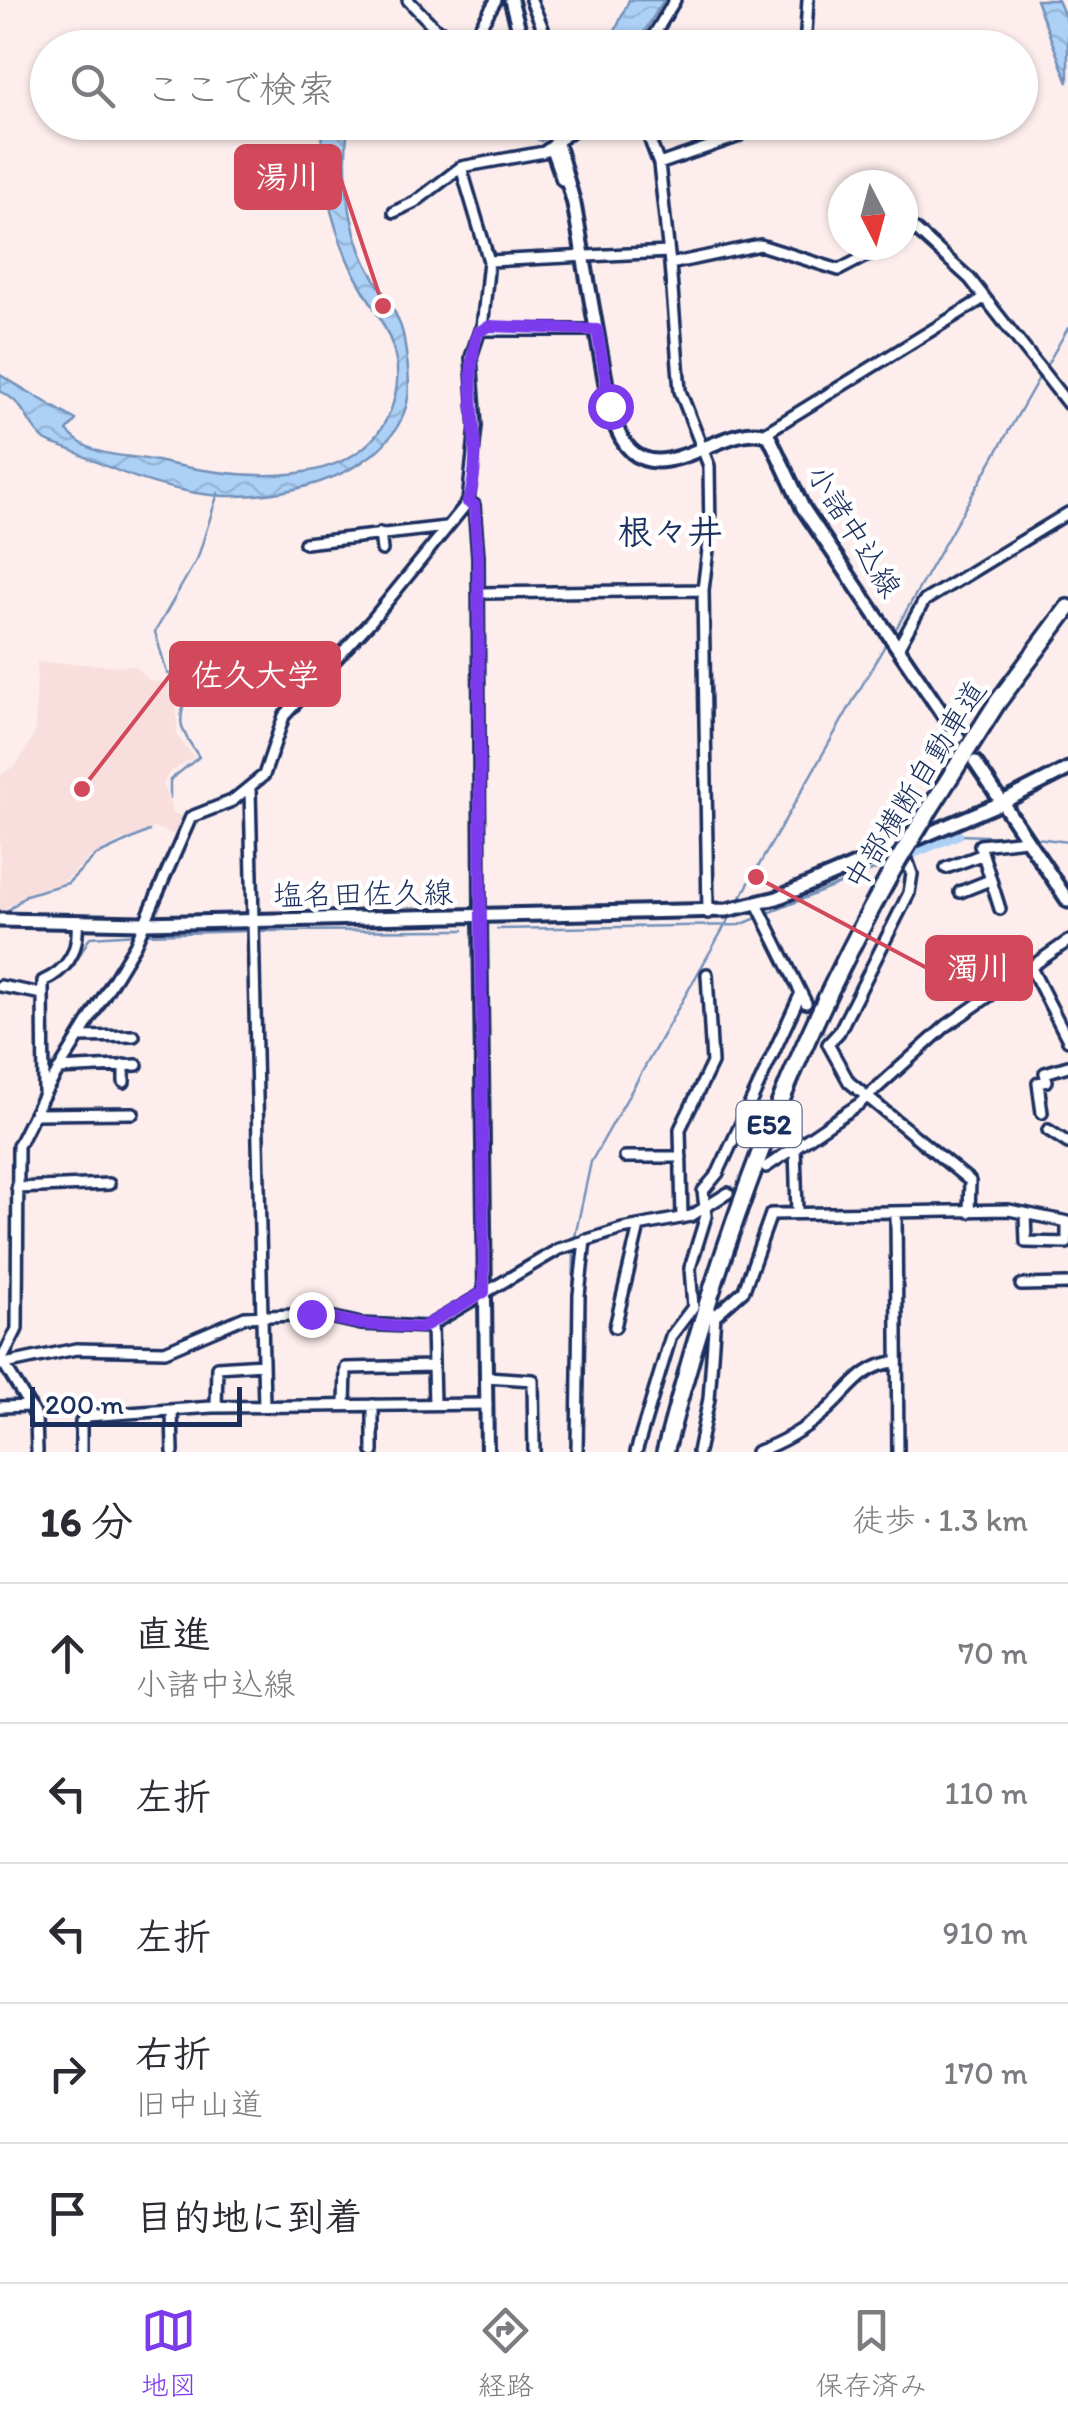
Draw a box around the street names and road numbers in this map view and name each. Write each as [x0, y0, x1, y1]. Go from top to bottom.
street label: 小諸中込線 [799, 457, 910, 604]
street label: 中部横断自動車道 [835, 673, 994, 896]
street label: 塩名田佐久線 [273, 873, 453, 914]
road number: E52 [736, 1101, 802, 1147]

